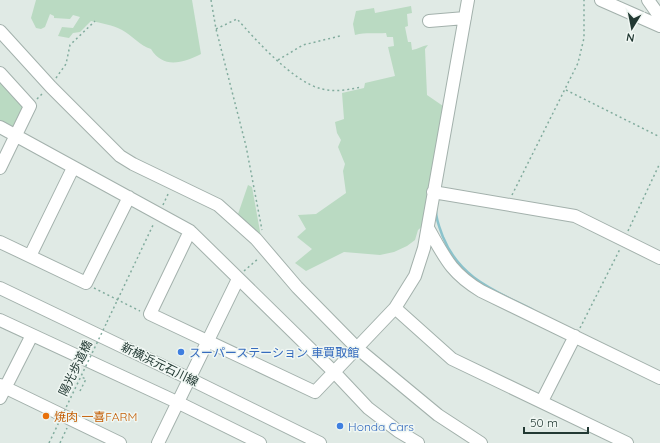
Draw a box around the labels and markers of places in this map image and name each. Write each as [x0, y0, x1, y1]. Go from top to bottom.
place label: スーパーステーション 車買取館 [189, 345, 359, 360]
marker: スーパーステーション 車買取館 [176, 347, 186, 357]
place label: 焼肉 一喜FARM [54, 409, 137, 424]
marker: 焼肉 一喜FARM [41, 411, 51, 421]
place label: Honda Cars [348, 419, 414, 434]
marker: Honda Cars [335, 421, 345, 431]

